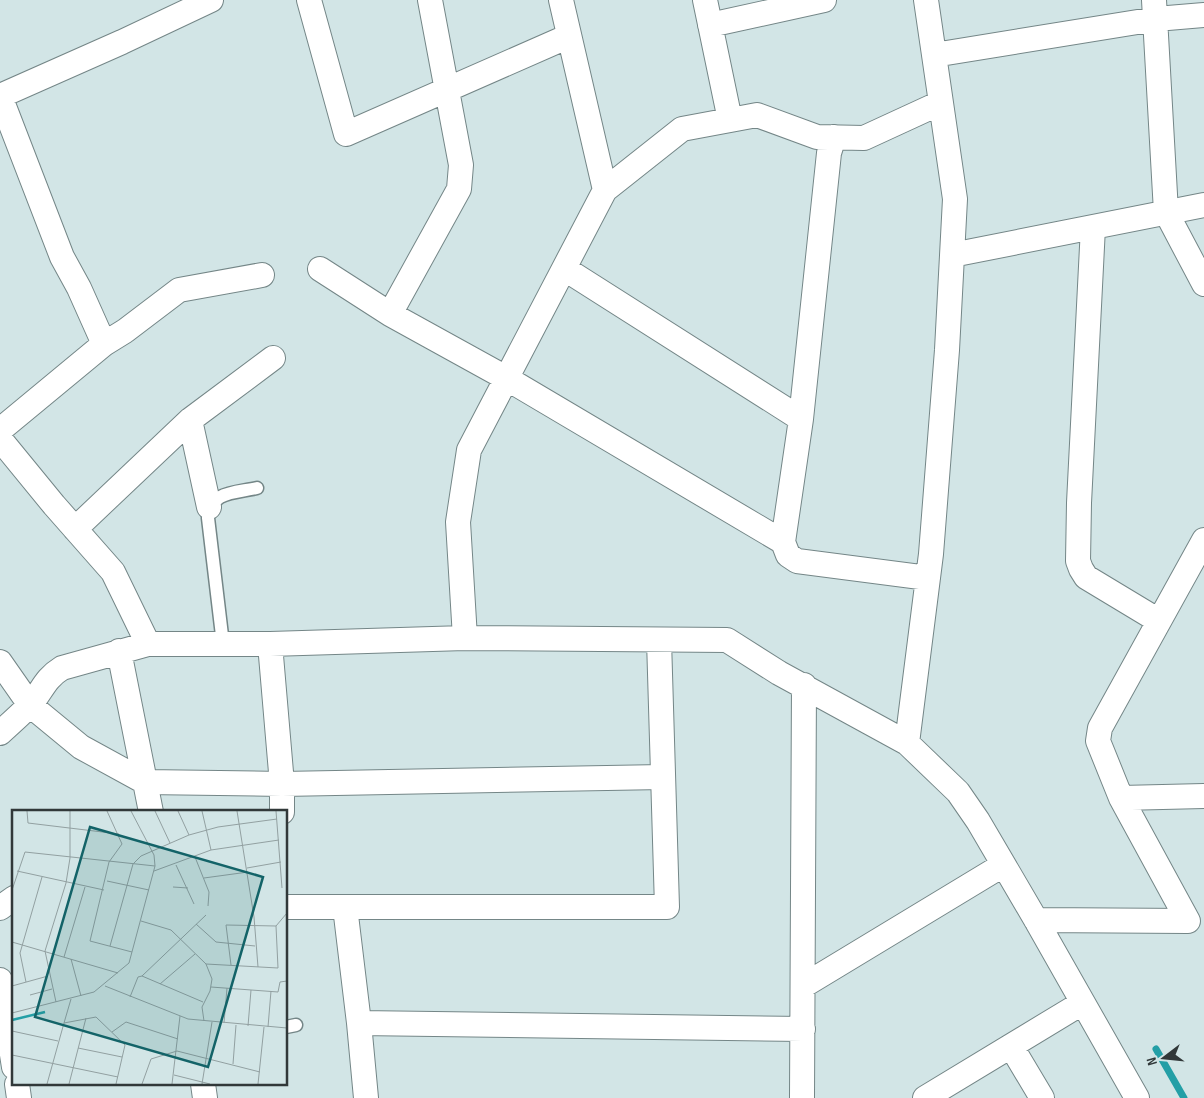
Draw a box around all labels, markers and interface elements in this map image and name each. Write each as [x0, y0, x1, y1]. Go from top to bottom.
inset map [12, 810, 288, 1086]
north arrow [1139, 1033, 1189, 1083]
text: N [1143, 1056, 1161, 1067]

